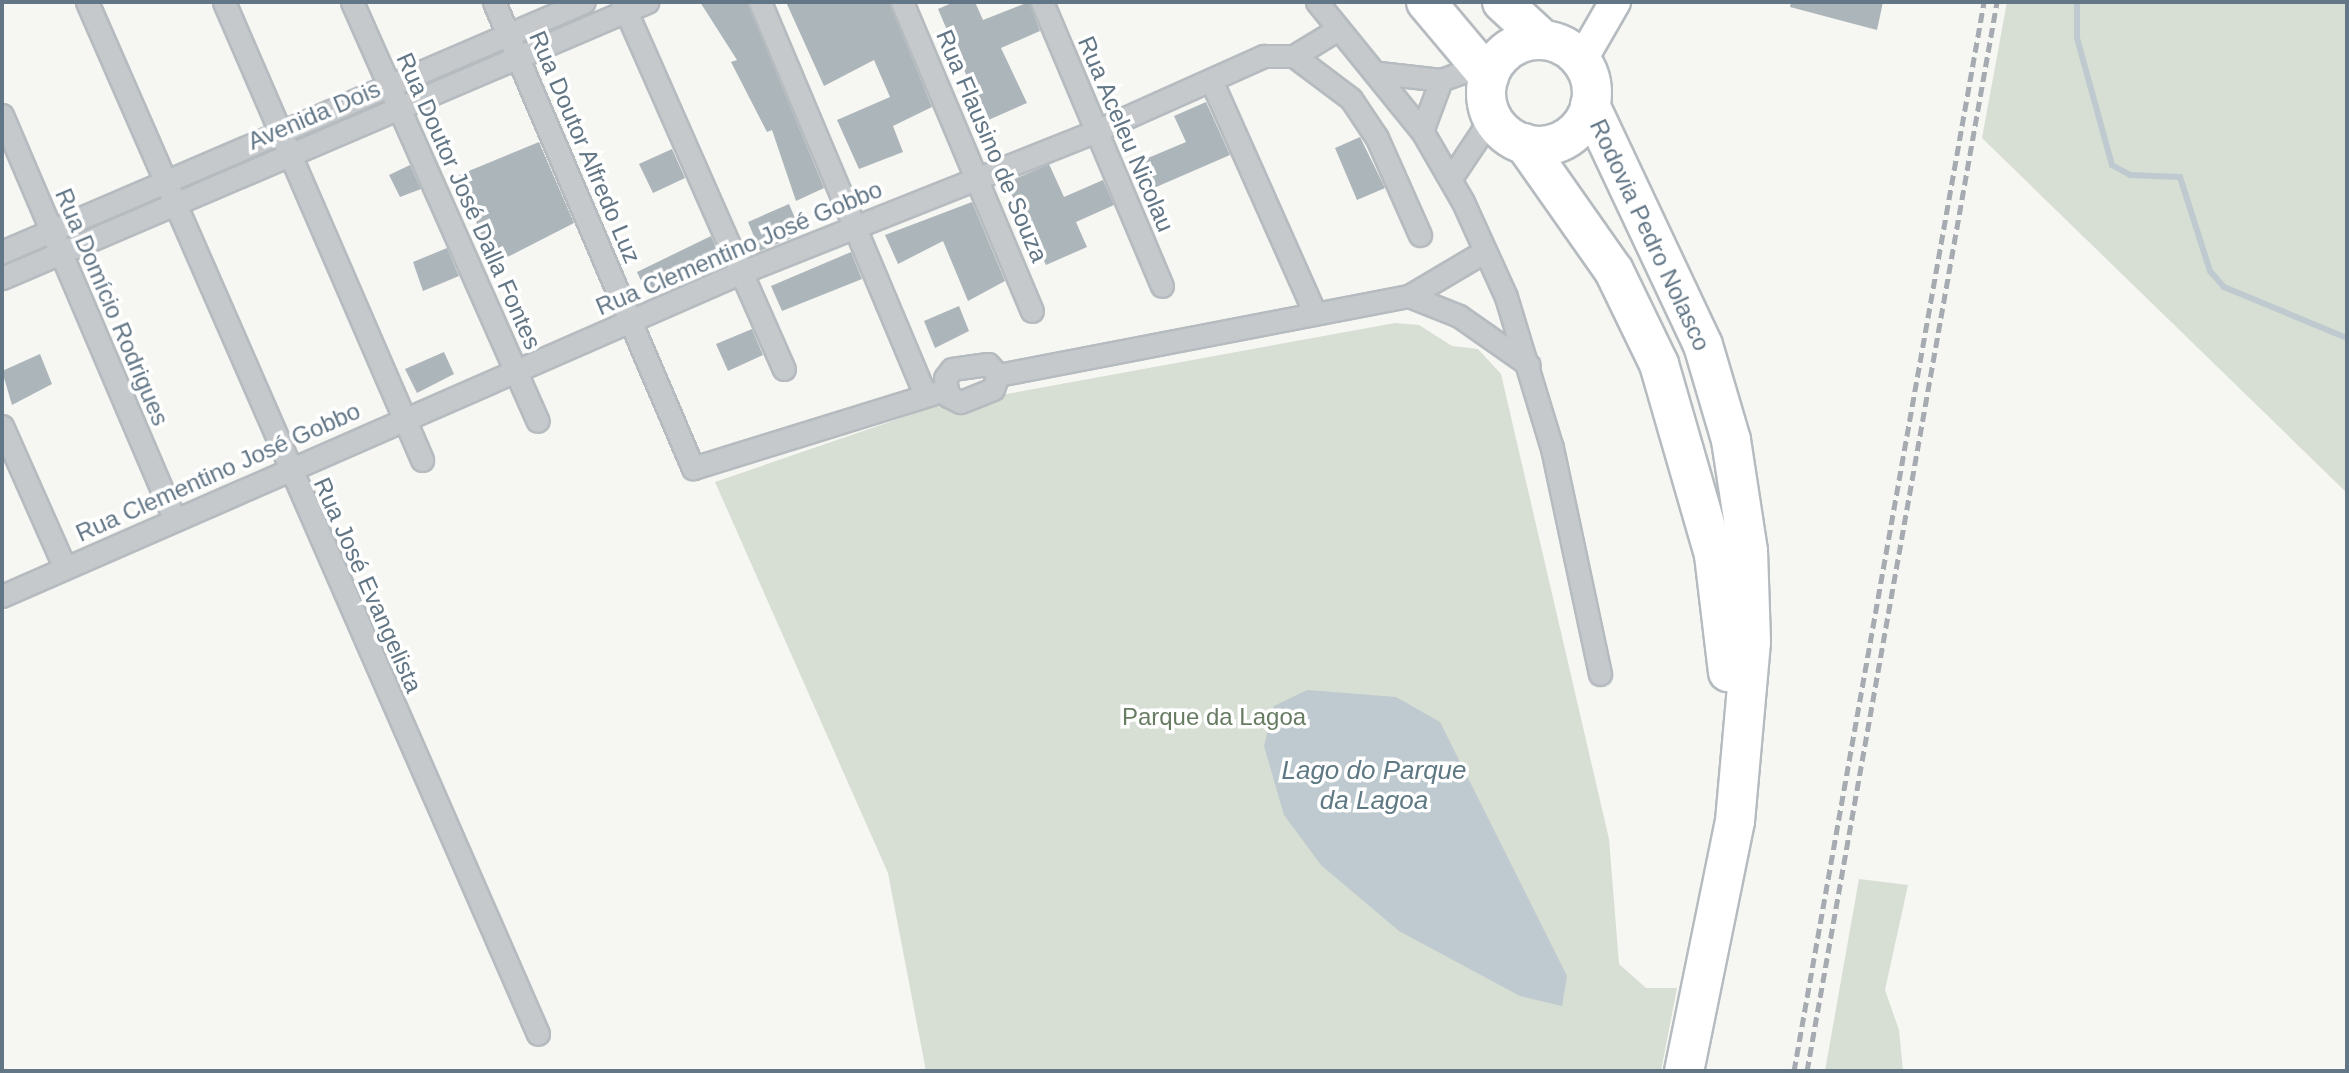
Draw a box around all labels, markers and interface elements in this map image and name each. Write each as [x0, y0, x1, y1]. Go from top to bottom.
street label: Rua Doutor Alfredo Luz [523, 26, 647, 268]
street label: Rua Flausino de Souza [930, 26, 1054, 266]
street label: Rua Aceleu Nicolau [1072, 31, 1180, 237]
street label: Rua Doutor José Dalla Fontes [390, 48, 548, 354]
street label: Avenida Dois [243, 74, 385, 156]
street label: Rodovia Pedro Nolasco [1584, 115, 1716, 355]
street label: Rua Clementino José Gobbo [592, 175, 886, 321]
street label: Rua Domício Rodrigues [49, 184, 175, 430]
street label: Rua Clementino José Gobbo [71, 396, 365, 548]
street label: Rua José Evangelista [308, 473, 428, 697]
park label: Parque da Lagoa [1122, 703, 1306, 731]
water label: Lago do Parque da Lagoa [1281, 755, 1467, 816]

